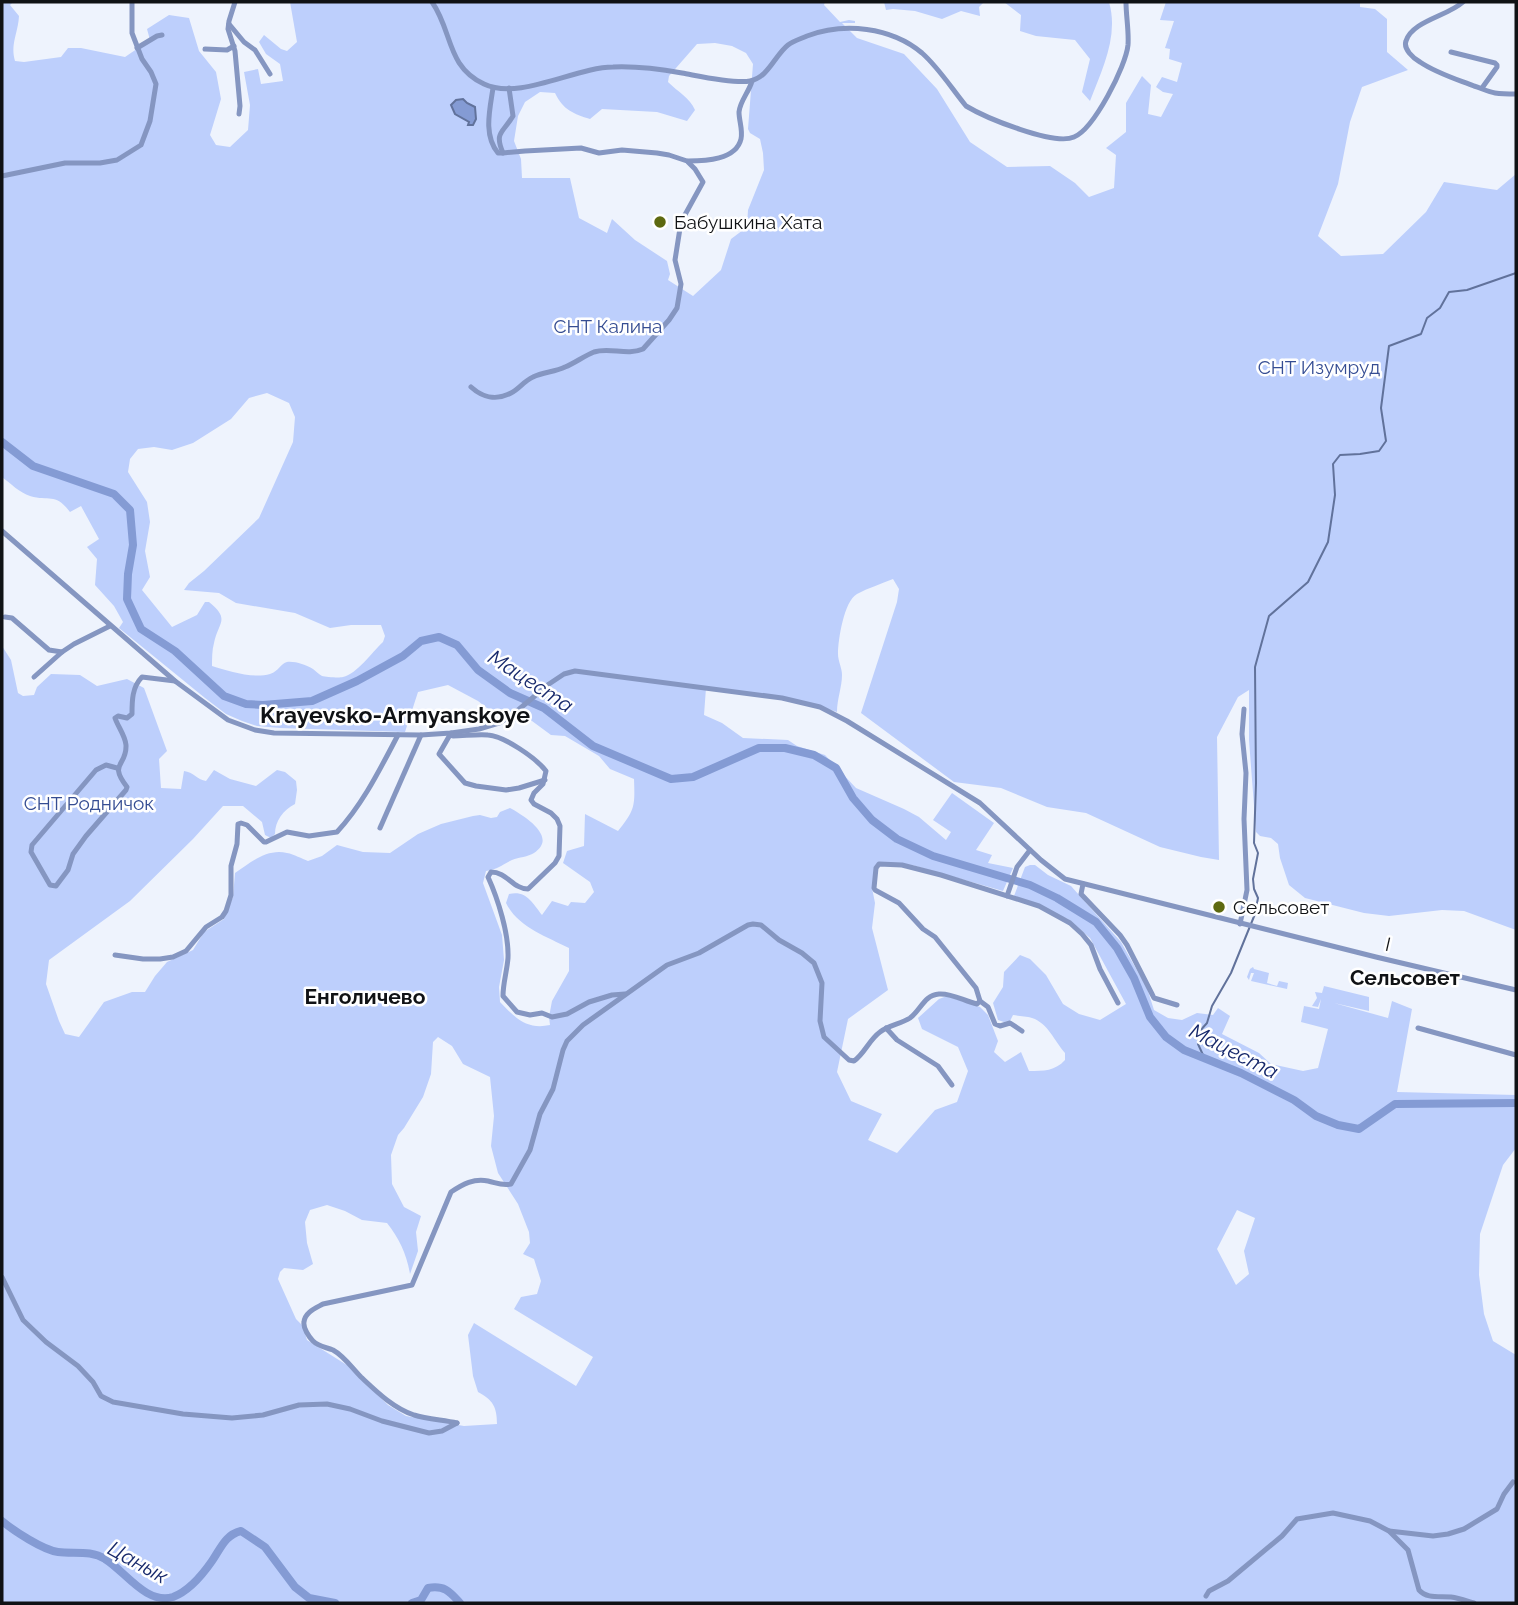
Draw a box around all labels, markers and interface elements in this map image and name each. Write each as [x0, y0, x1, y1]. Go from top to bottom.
place label: Бабушкина Хата [674, 211, 822, 233]
marker: Бабушкина Хата [652, 214, 668, 230]
park label: СНТ Калина [554, 315, 662, 337]
park label: СНТ Изумруд [1258, 356, 1380, 378]
water label: Мацеста [484, 644, 578, 718]
district label: Krayevsko-Armyanskoye [260, 701, 530, 728]
park label: СНТ Родничок [24, 792, 154, 814]
place label: Сельсовет [1233, 896, 1329, 918]
marker: Сельсовет [1211, 899, 1227, 915]
street label: I [1383, 933, 1393, 955]
district label: Сельсовет [1350, 965, 1461, 990]
district label: Енголичево [305, 984, 426, 1009]
water label: Мацеста [1185, 1018, 1283, 1084]
water label: Цанык [104, 1535, 173, 1589]

